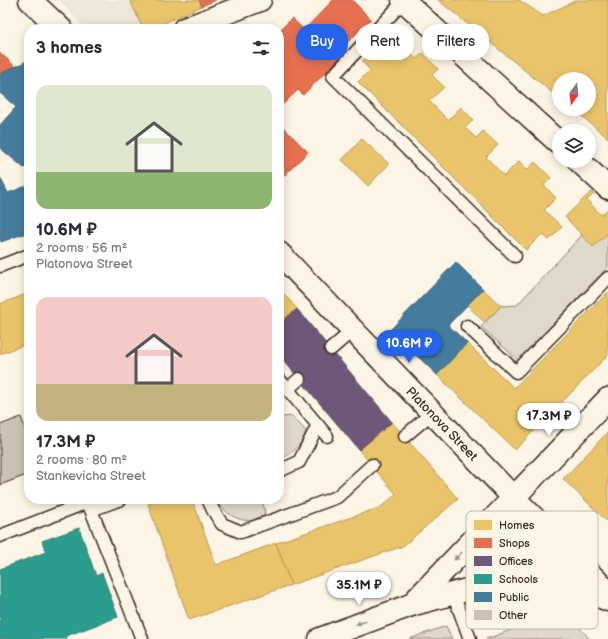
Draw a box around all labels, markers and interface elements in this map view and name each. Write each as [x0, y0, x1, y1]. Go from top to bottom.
chip: Buy [296, 24, 348, 60]
chip: Rent [356, 24, 414, 60]
chip: Filters [422, 24, 489, 60]
icon: filters [250, 37, 272, 59]
text: 3 homes [36, 38, 102, 58]
north arrow [552, 72, 596, 116]
map controls [552, 72, 596, 168]
icon: home [118, 111, 190, 183]
button: layers [552, 124, 596, 168]
text: 10.6M ₽ [36, 220, 97, 240]
text: 2 rooms · 56 m² [36, 240, 127, 256]
text: Platonova Street [36, 256, 132, 272]
icon: home [118, 323, 190, 395]
pin: 10.6M ₽ [372, 330, 446, 364]
text: 10.6M ₽ [386, 335, 432, 351]
street label: Platonova Street [402, 384, 481, 464]
pin: 17.3M ₽ [512, 403, 586, 437]
text: 17.3M ₽ [526, 408, 572, 424]
text: 17.3M ₽ [36, 432, 95, 452]
text: 2 rooms · 80 m² [36, 452, 127, 468]
text: Stankevicha Street [36, 468, 146, 484]
legend [466, 511, 598, 629]
text: Homes [499, 519, 535, 532]
text: Shops [499, 537, 530, 550]
one-way arrow [453, 551, 463, 561]
text: Offices [499, 555, 534, 568]
pin: 35.1M ₽ [322, 572, 396, 606]
text: Schools [499, 573, 539, 586]
text: 35.1M ₽ [336, 577, 382, 593]
text: Public [499, 591, 529, 604]
text: Other [499, 609, 528, 622]
one-way arrow [355, 621, 367, 627]

